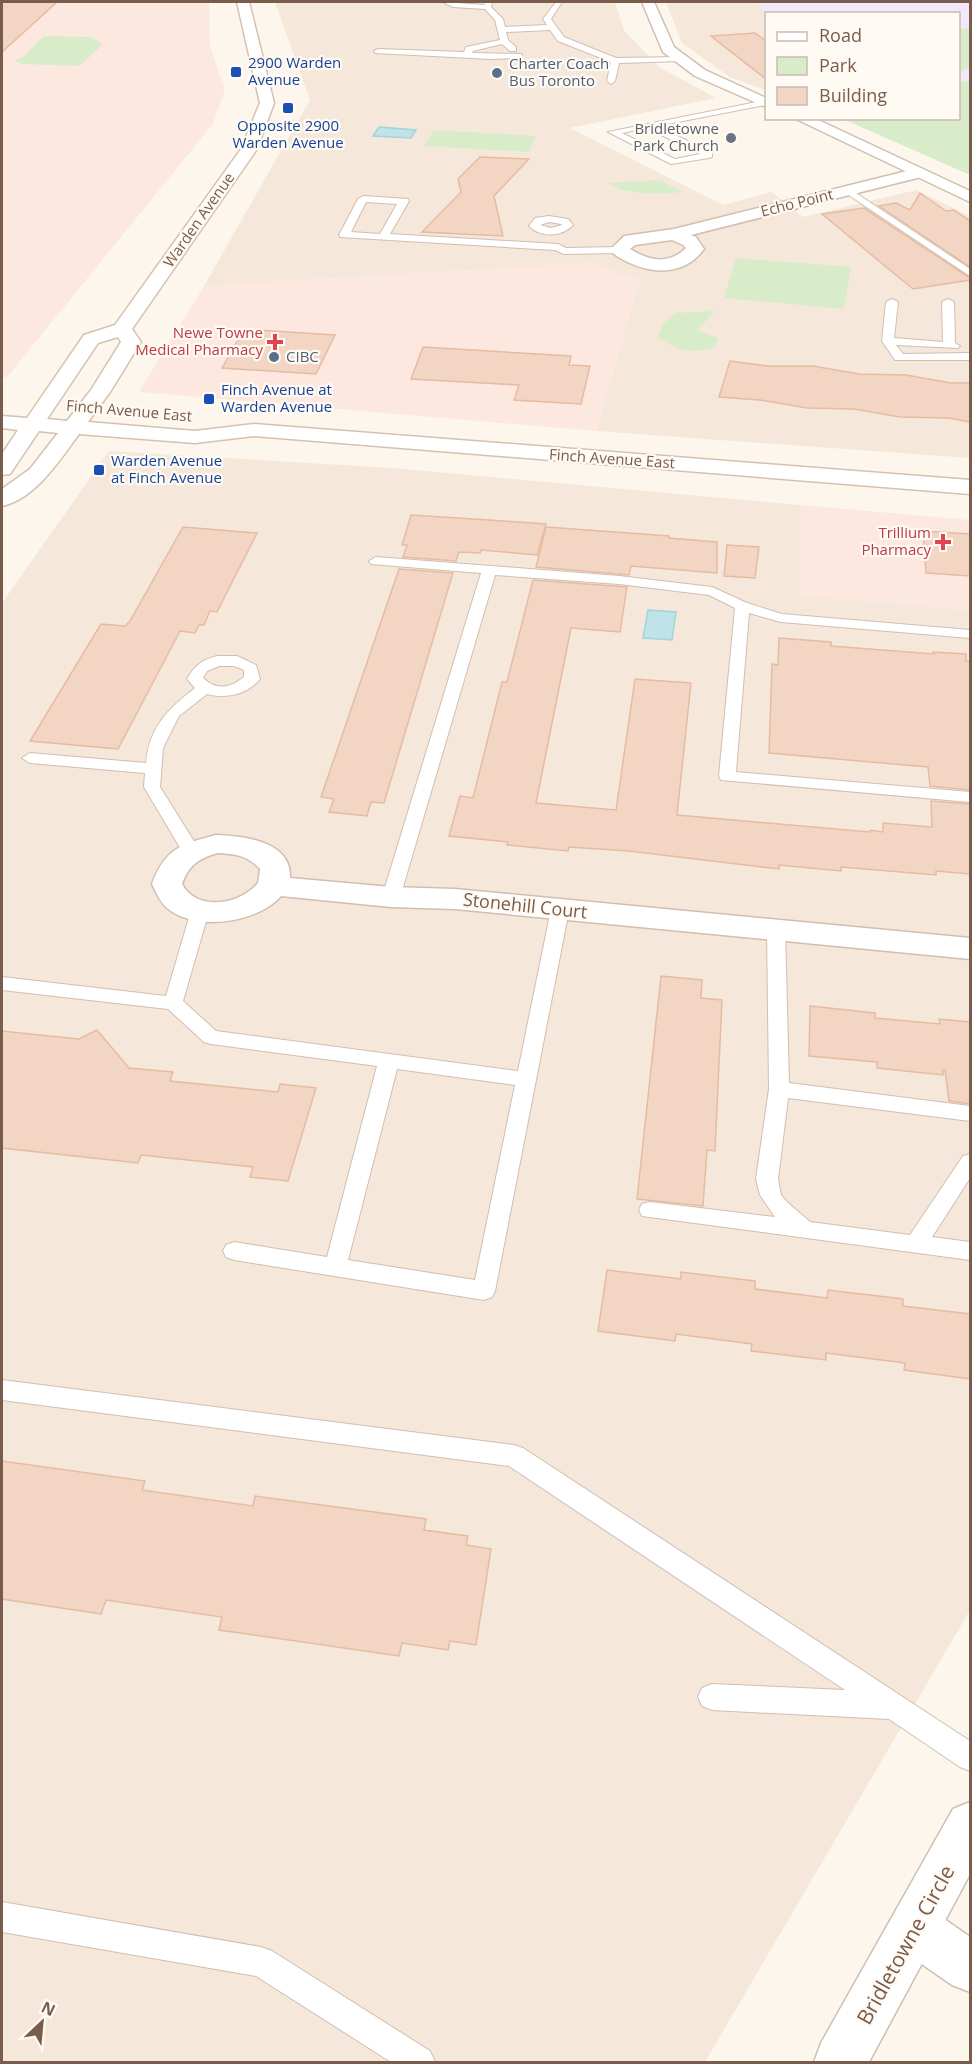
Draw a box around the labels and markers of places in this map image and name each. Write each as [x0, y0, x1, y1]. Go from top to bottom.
place label: 2900 Warden Avenue [248, 52, 341, 89]
place label: Charter Coach Bus Toronto [509, 53, 609, 90]
marker: 2900 Warden Avenue [229, 65, 243, 79]
marker: Charter Coach Bus Toronto [490, 66, 504, 80]
marker: Opposite 2900 Warden Avenue [281, 101, 295, 115]
place label: Opposite 2900 Warden Avenue [232, 115, 344, 152]
place label: Bridletowne Park Church [633, 118, 719, 155]
marker: Bridletowne Park Church [724, 131, 738, 145]
place label: Newe Towne Medical Pharmacy [135, 322, 263, 359]
marker: Newe Towne Medical Pharmacy [268, 335, 282, 349]
place label: CIBC [286, 346, 319, 366]
marker: CIBC [267, 350, 281, 364]
place label: Finch Avenue at Warden Avenue [221, 379, 332, 416]
marker: Finch Avenue at Warden Avenue [202, 392, 216, 406]
place label: Warden Avenue at Finch Avenue [111, 450, 222, 487]
marker: Warden Avenue at Finch Avenue [92, 463, 106, 477]
place label: Trillium Pharmacy [861, 522, 931, 559]
marker: Trillium Pharmacy [936, 535, 950, 549]

